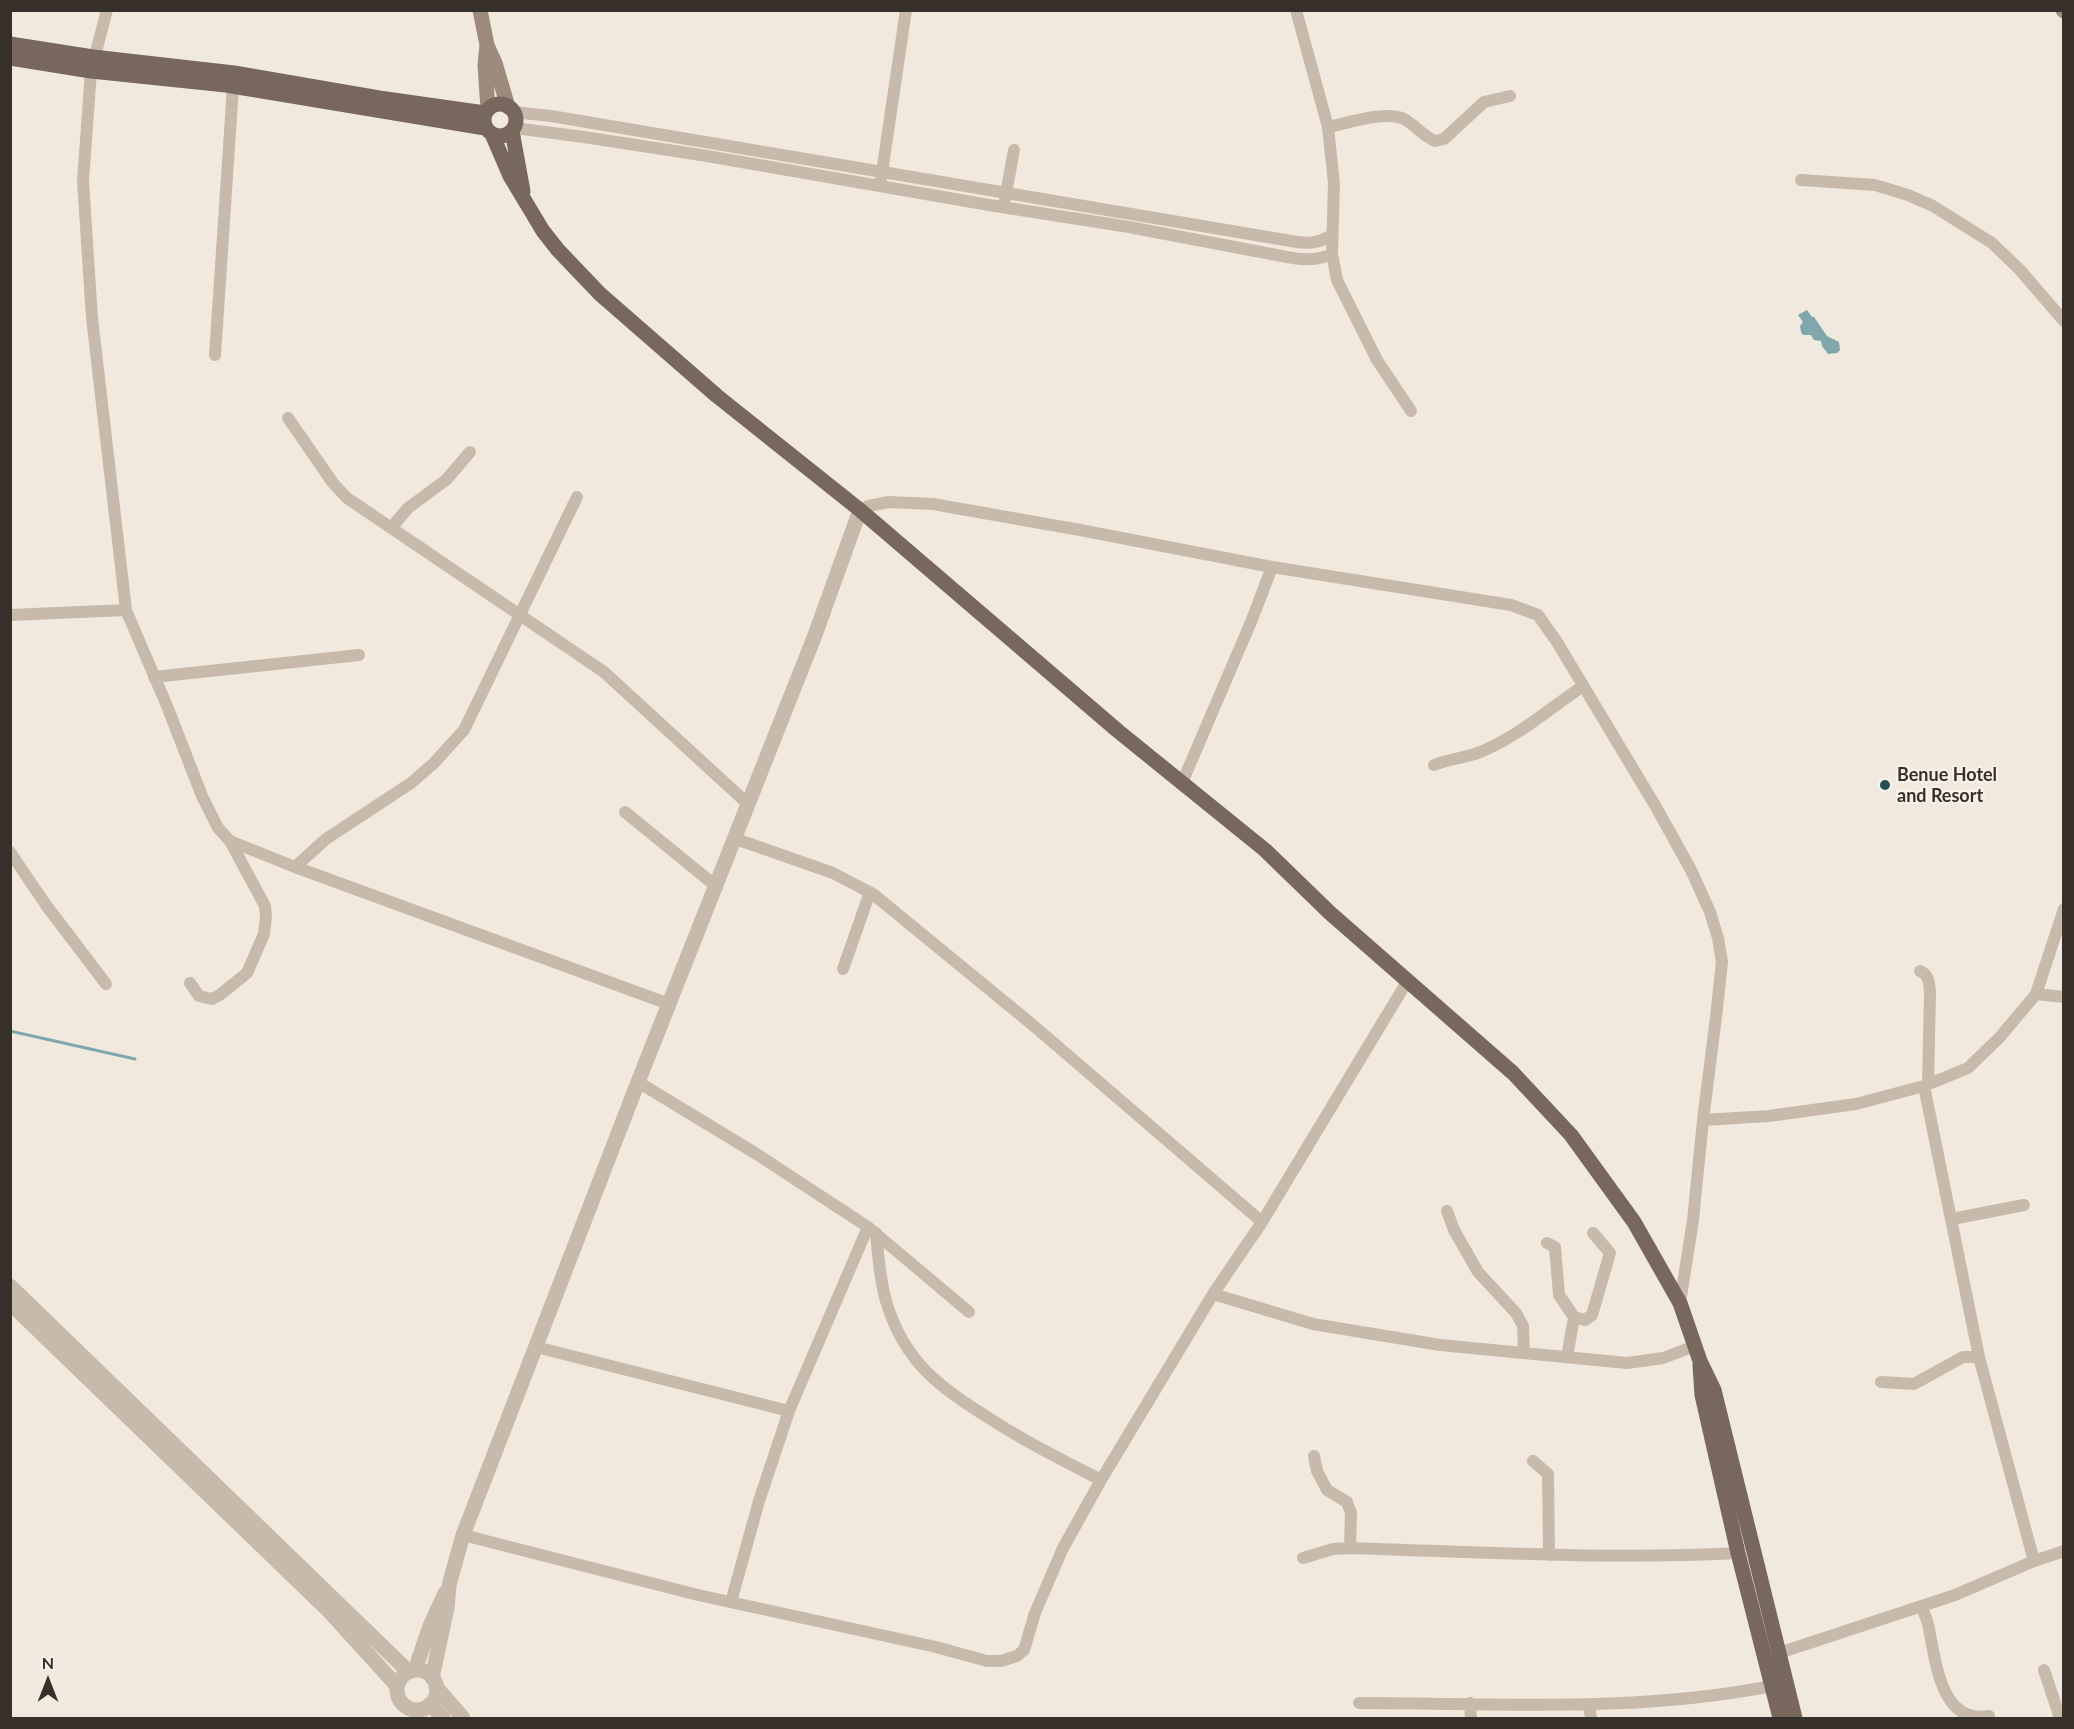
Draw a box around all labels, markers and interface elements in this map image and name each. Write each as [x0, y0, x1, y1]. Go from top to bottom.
place label: Benue Hotel and Resort [1897, 764, 1997, 806]
marker: Benue Hotel and Resort [1878, 778, 1892, 792]
north arrow [18, 1651, 78, 1711]
text: N [42, 1653, 54, 1672]

